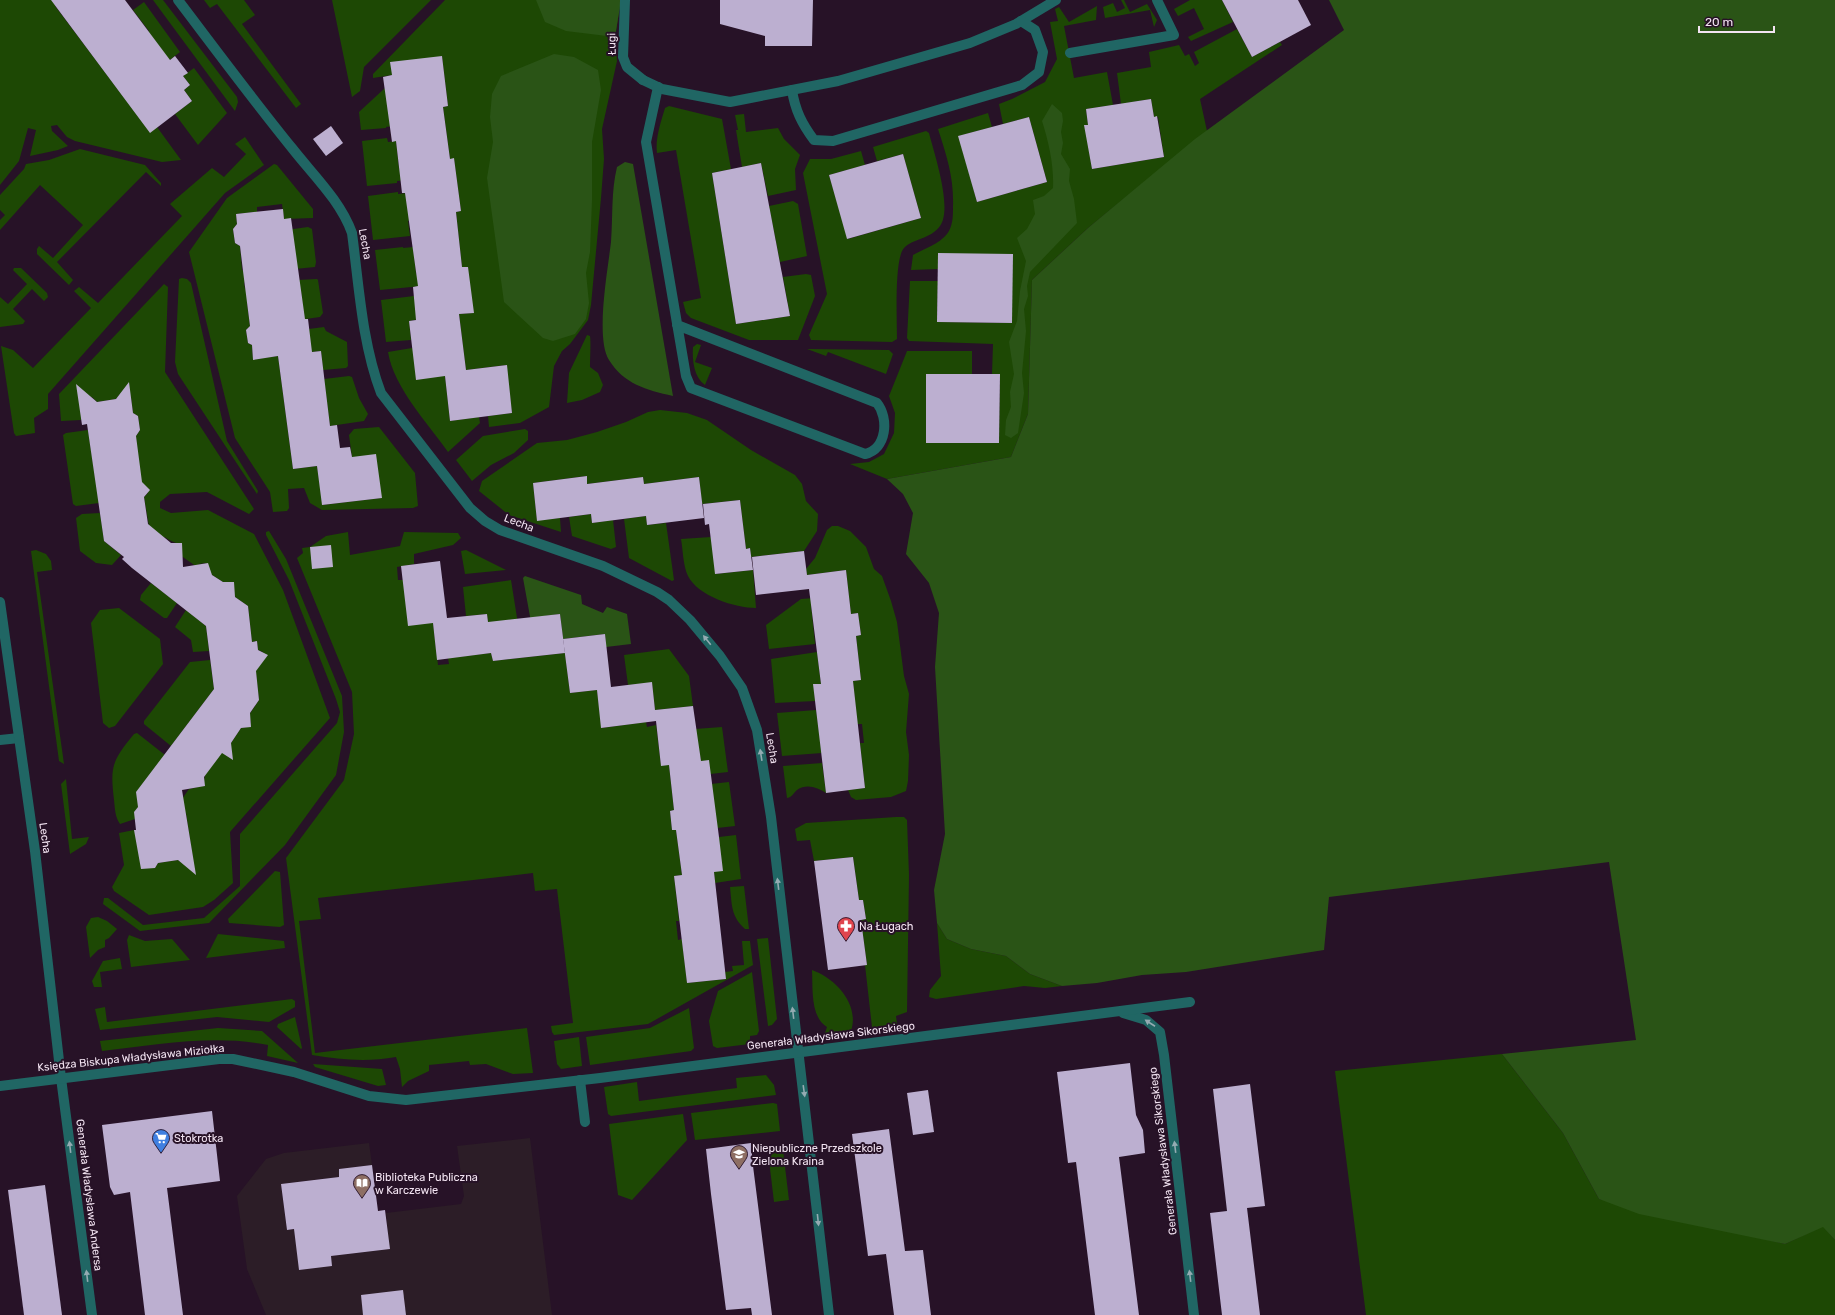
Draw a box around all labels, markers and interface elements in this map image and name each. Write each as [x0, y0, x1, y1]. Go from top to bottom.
scale bar [1699, 8, 1774, 34]
text: 20 m [1705, 15, 1733, 29]
street label: Ługi [605, 33, 619, 55]
street label: Lecha [356, 228, 374, 260]
street label: Lecha [502, 511, 536, 535]
one-way arrow [703, 635, 711, 645]
street label: Lecha [763, 732, 781, 764]
one-way arrow [758, 749, 764, 762]
street label: Lecha [36, 822, 54, 854]
one-way arrow [775, 878, 782, 890]
pharmacy icon: Na Ługach [836, 916, 856, 941]
place label: Na Ługach [859, 920, 914, 933]
one-way arrow [790, 1007, 796, 1019]
street label: Generała Władysława Sikorskiego [746, 1019, 916, 1053]
one-way arrow [1144, 1019, 1155, 1027]
street label: Księdza Biskupa Władysława Miziołka [37, 1042, 225, 1074]
street label: Generała Władysława Sikorskiego [1146, 1066, 1180, 1236]
one-way arrow [801, 1085, 807, 1097]
street label: Generała Władysława Andersa [73, 1118, 105, 1272]
supermarket icon: Stokrotka [151, 1128, 171, 1153]
place label: Stokrotka [174, 1132, 223, 1145]
one-way arrow [67, 1141, 73, 1153]
one-way arrow [1172, 1141, 1178, 1153]
place label: Niepubliczne Przedszkole Zielona Kraina [752, 1142, 882, 1168]
school or university icon: Niepubliczne Przedszkole Zielona Kraina [729, 1144, 749, 1169]
place label: Biblioteka Publiczna w Karczewie [375, 1171, 478, 1197]
library icon: Biblioteka Publiczna w Karczewie [352, 1173, 372, 1198]
one-way arrow [815, 1214, 822, 1226]
one-way arrow [84, 1270, 90, 1282]
one-way arrow [1186, 1270, 1193, 1282]

